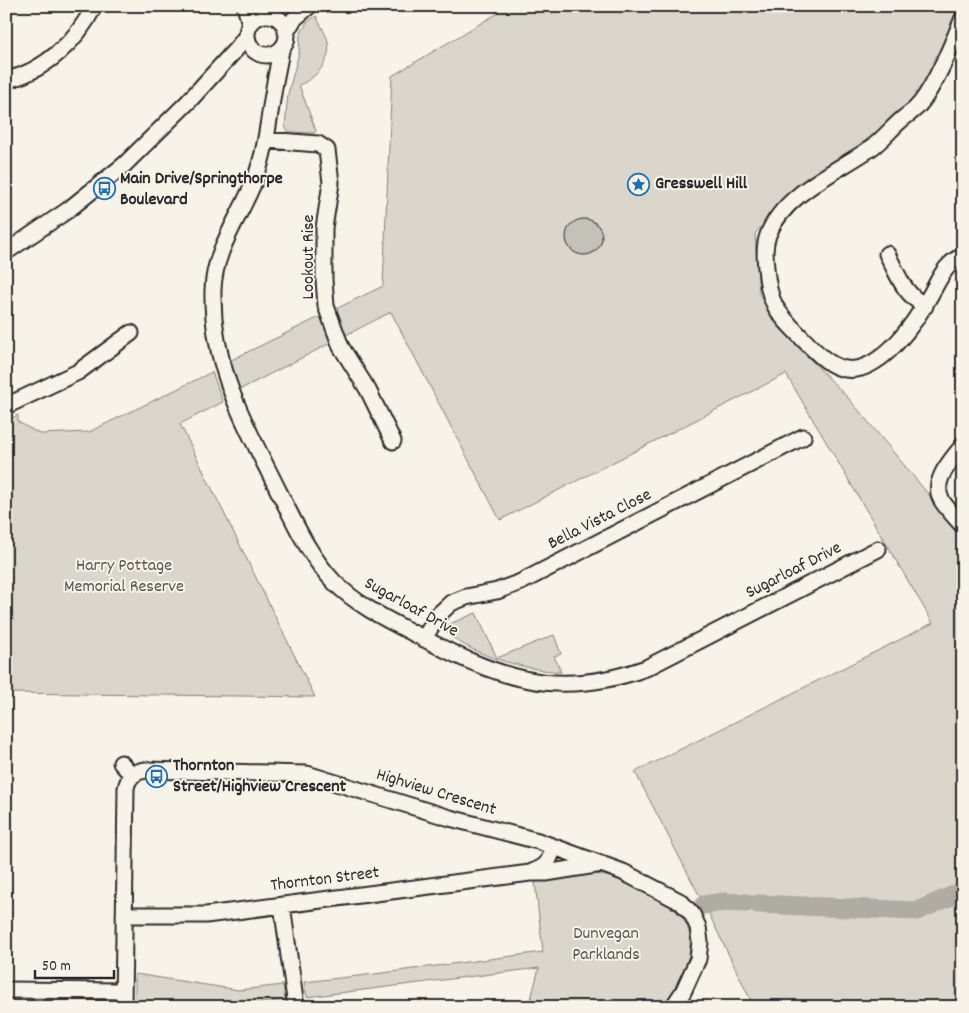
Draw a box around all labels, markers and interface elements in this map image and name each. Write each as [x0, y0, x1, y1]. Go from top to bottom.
place label: Main Drive/Springthorpe Boulevard [120, 167, 283, 213]
place icon: Gresswell Hill [627, 172, 651, 196]
place label: Gresswell Hill [655, 172, 748, 197]
bus stop icon: Main Drive/Springthorpe Boulevard [92, 177, 116, 201]
street label: Lookout Rise [297, 214, 322, 299]
street label: Bella Vista Close [544, 483, 656, 557]
street label: Sugarloaf Drive [742, 536, 846, 606]
park label: Harry Pottage Memorial Reserve [64, 554, 184, 600]
street label: Sugarloaf Drive [359, 572, 463, 644]
place label: Thornton Street/Highview Crescent [173, 754, 346, 800]
street label: Highview Crescent [373, 763, 499, 823]
bus stop icon: Thornton Street/Highview Crescent [145, 764, 169, 788]
street label: Thornton Street [269, 861, 381, 899]
park label: Dunvegan Parklands [572, 922, 640, 968]
scale bar [35, 948, 114, 980]
text: 50 m [42, 956, 71, 978]

